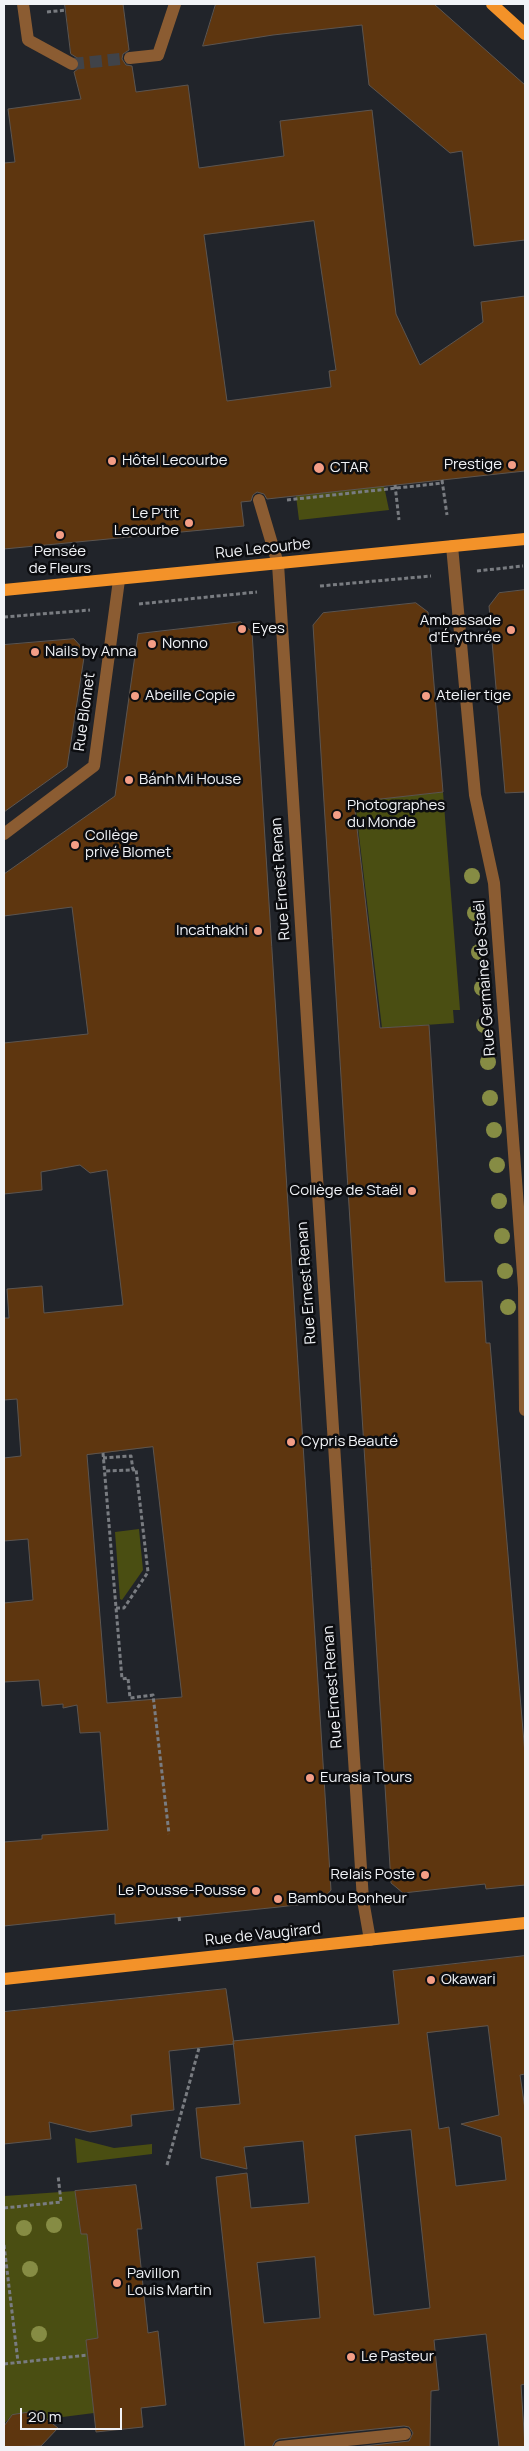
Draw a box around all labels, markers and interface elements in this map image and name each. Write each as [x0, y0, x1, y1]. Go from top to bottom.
place label: Hôtel Lecourbe [122, 452, 227, 470]
marker: Hôtel Lecourbe [106, 455, 118, 467]
place label: Prestige [444, 456, 502, 474]
place label: CTAR [330, 459, 368, 477]
marker: Prestige [506, 459, 518, 471]
marker: CTAR [312, 461, 326, 475]
place label: Le P'tit Lecourbe [114, 505, 179, 540]
marker: Le P'tit Lecourbe [183, 517, 195, 529]
marker: Pensée de Fleurs [54, 529, 66, 541]
street label: Rue Lecourbe [215, 535, 311, 563]
place label: Pensée de Fleurs [29, 543, 91, 578]
place label: Ambassade d'Érythrée [420, 612, 501, 647]
place label: Eyes [252, 620, 285, 638]
marker: Eyes [236, 623, 248, 635]
marker: Ambassade d'Érythrée [505, 624, 517, 636]
place label: Nonno [162, 635, 208, 653]
marker: Nonno [146, 638, 158, 650]
place label: Nails by Anna [45, 643, 137, 661]
marker: Nails by Anna [29, 646, 41, 658]
street label: Rue Blomet [71, 672, 99, 752]
place label: Abeille Copie [145, 687, 235, 705]
place label: Atelier tige [436, 687, 511, 705]
marker: Abeille Copie [129, 690, 141, 702]
marker: Atelier tige [420, 690, 432, 702]
place label: Bánh Mi House [139, 771, 241, 789]
marker: Bánh Mi House [123, 774, 135, 786]
place label: Photographes du Monde [347, 797, 445, 832]
marker: Photographes du Monde [331, 809, 343, 821]
street label: Rue Ernest Renan [268, 817, 294, 941]
place label: Collège privé Blomet [85, 827, 171, 862]
marker: Collège privé Blomet [69, 839, 81, 851]
street label: Rue Germaine de Staël [471, 899, 499, 1057]
place label: Incathakhi [176, 922, 248, 940]
marker: Incathakhi [252, 925, 264, 937]
place label: Collège de Staël [289, 1182, 402, 1200]
marker: Collège de Staël [406, 1185, 418, 1197]
street label: Rue Ernest Renan [294, 1221, 320, 1345]
place label: Cypris Beauté [301, 1433, 398, 1451]
marker: Cypris Beauté [285, 1436, 297, 1448]
street label: Rue Ernest Renan [320, 1625, 346, 1749]
place label: Eurasia Tours [320, 1769, 412, 1787]
marker: Eurasia Tours [304, 1772, 316, 1784]
place label: Relais Poste [330, 1866, 415, 1884]
marker: Relais Poste [419, 1869, 431, 1881]
place label: Le Pousse-Pousse [118, 1882, 246, 1900]
marker: Le Pousse-Pousse [250, 1885, 262, 1897]
place label: Bambou Bonheur [288, 1890, 407, 1908]
marker: Bambou Bonheur [272, 1893, 284, 1905]
street label: Rue de Vaugirard [204, 1920, 322, 1950]
place label: Okawari [441, 1971, 496, 1989]
marker: Okawari [425, 1974, 437, 1986]
place label: Pavillon Louis Martin [127, 2265, 212, 2300]
marker: Pavillon Louis Martin [111, 2277, 123, 2289]
place label: Le Pasteur [361, 2348, 434, 2366]
marker: Le Pasteur [345, 2351, 357, 2363]
scale bar [22, 2398, 125, 2430]
text: 20 m [28, 2406, 61, 2427]

